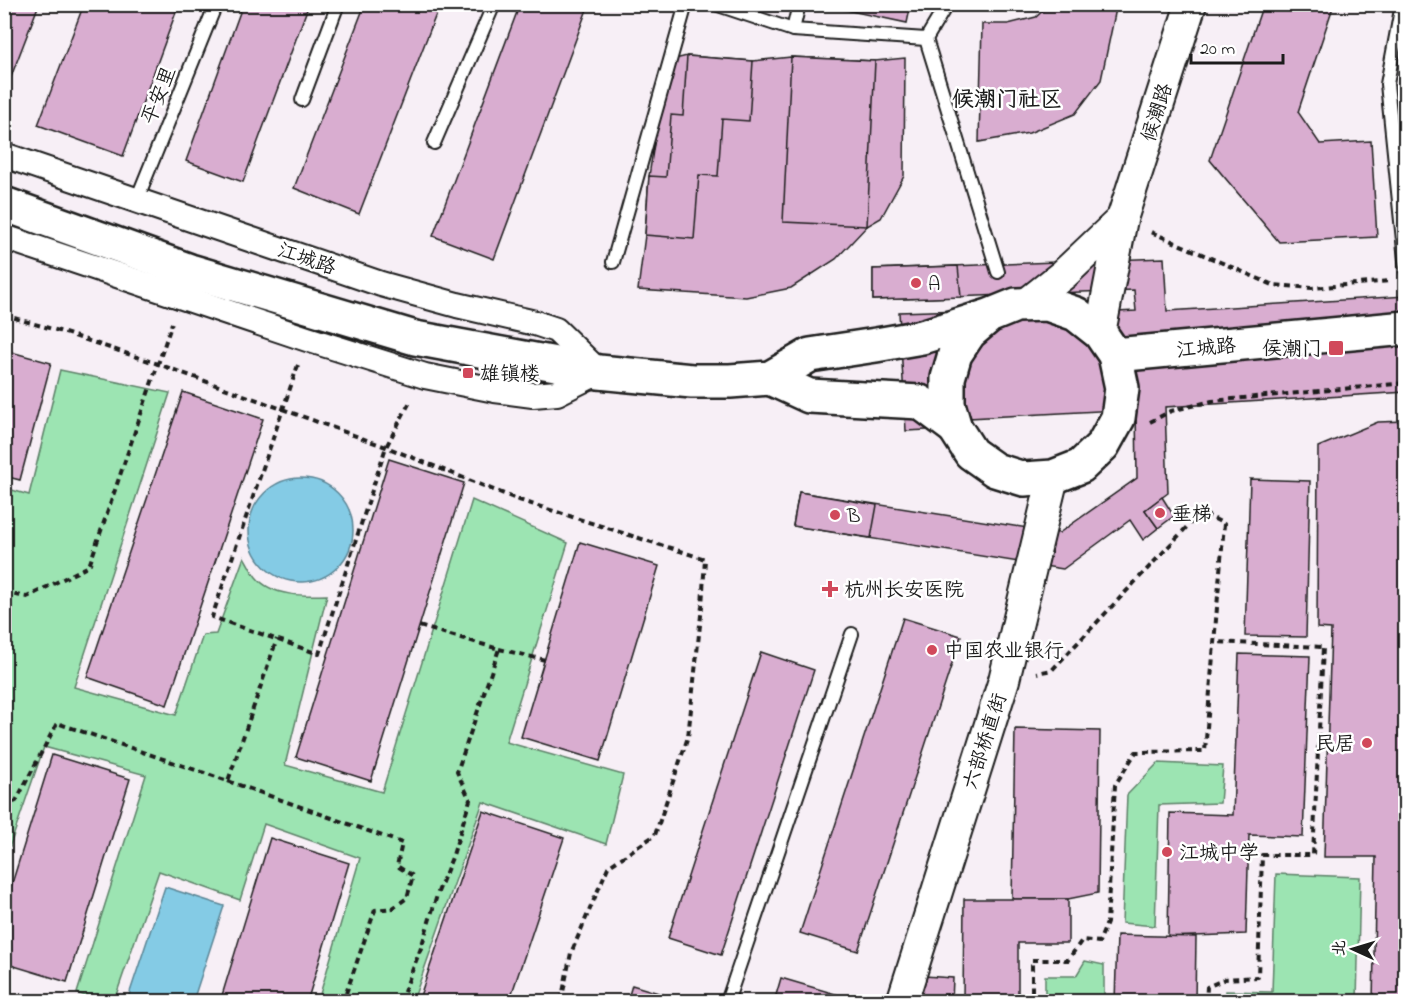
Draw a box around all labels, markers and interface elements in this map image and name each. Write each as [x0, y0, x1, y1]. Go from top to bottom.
scale bar [1191, 27, 1282, 65]
text: 20 m [1200, 37, 1235, 63]
street label: 平安里 [136, 63, 185, 129]
street label: 候潮路 [1135, 79, 1182, 146]
district label: 候潮门社区 [952, 85, 1062, 117]
street label: 江城路 [273, 237, 340, 284]
place label: A [928, 271, 940, 300]
marker: A [909, 276, 923, 290]
street label: 江城路 [1175, 332, 1238, 367]
place label: 侯潮门 [1262, 336, 1322, 365]
marker: 侯潮门 [1327, 339, 1345, 357]
place label: 雄镇楼 [480, 361, 540, 390]
marker: 雄镇楼 [461, 366, 475, 380]
place label: 垂梯 [1172, 501, 1212, 530]
place label: B [846, 503, 860, 532]
marker: 垂梯 [1153, 506, 1167, 520]
marker: B [828, 508, 842, 522]
place label: 杭州长安医院 [844, 577, 964, 606]
marker: 杭州长安医院 [821, 580, 839, 598]
place label: 中国农业银行 [944, 638, 1064, 667]
marker: 中国农业银行 [925, 643, 939, 657]
street label: 六部桥直街 [957, 690, 1016, 794]
place label: 民居 [1315, 731, 1355, 760]
marker: 民居 [1360, 736, 1374, 750]
place label: 江城中学 [1179, 840, 1259, 869]
marker: 江城中学 [1160, 845, 1174, 859]
north arrow [1323, 919, 1383, 979]
text: 北 [1328, 939, 1353, 957]

